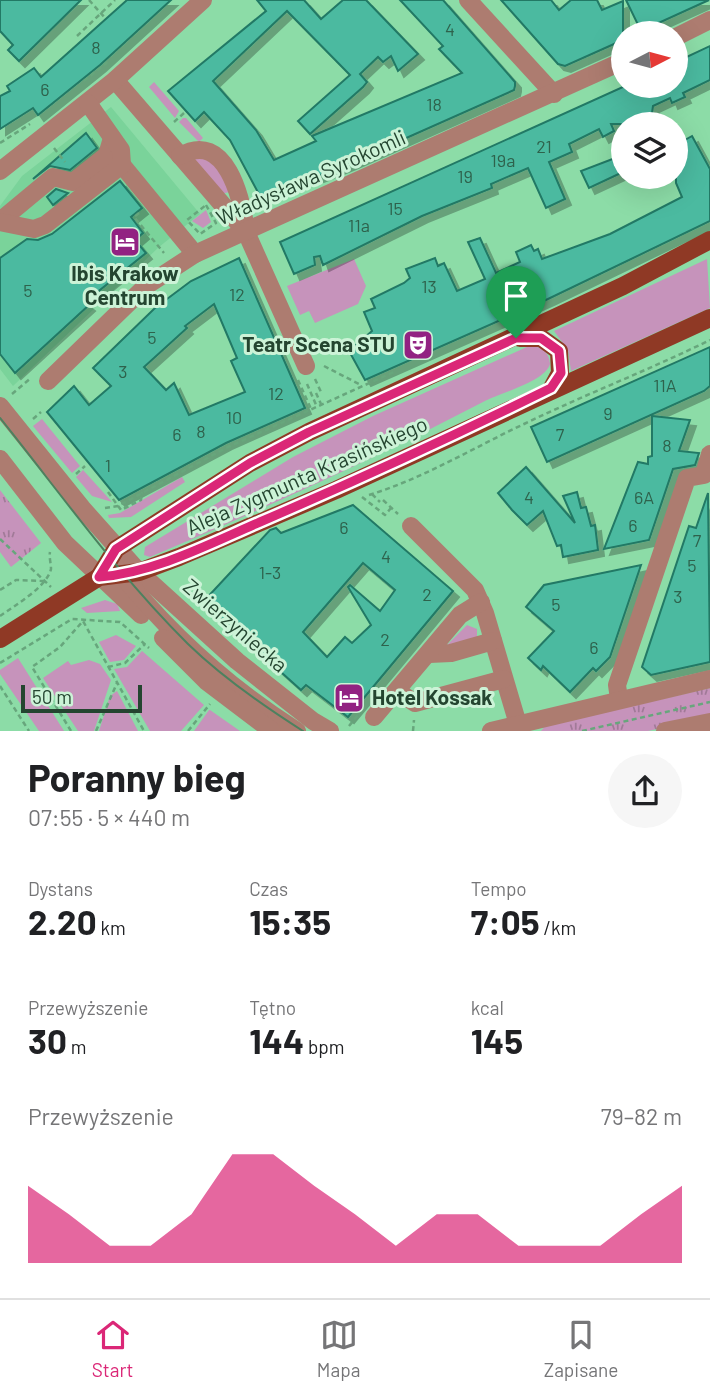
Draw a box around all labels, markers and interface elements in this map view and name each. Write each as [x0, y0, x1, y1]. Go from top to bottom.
house number: 4 [445, 18, 455, 40]
north arrow [611, 21, 688, 98]
map controls [611, 21, 688, 189]
house number: 8 [91, 36, 101, 58]
house number: 6 [40, 78, 50, 100]
house number: 18 [426, 93, 442, 115]
button: layers [611, 112, 688, 189]
street label: Władysława Syrokomli [212, 124, 409, 230]
house number: 21 [536, 135, 552, 157]
house number: 19a [491, 149, 515, 171]
house number: 19 [457, 165, 473, 187]
house number: 15 [387, 197, 403, 219]
house number: 11a [348, 214, 370, 236]
hotel icon: Ibis Krakow Centrum [108, 225, 142, 259]
place label: Ibis Krakow Centrum [71, 260, 179, 309]
pin [486, 266, 546, 338]
house number: 13 [421, 275, 437, 297]
icon: arrive [497, 277, 535, 315]
house number: 5 [23, 279, 33, 301]
house number: 12 [229, 283, 245, 305]
house number: 5 [147, 326, 157, 348]
theatre icon: Teatr Scena STU [401, 328, 435, 362]
place label: Teatr Scena STU [242, 331, 395, 356]
house number: 3 [118, 360, 128, 382]
house number: 11A [653, 374, 677, 396]
house number: 12 [268, 382, 284, 404]
house number: 9 [603, 402, 613, 424]
house number: 10 [226, 406, 242, 428]
street label: Aleja Zygmunta Krasińskiego [182, 410, 431, 539]
house number: 8 [196, 420, 206, 442]
house number: 6 [172, 423, 182, 445]
house number: 7 [556, 423, 565, 445]
house number: 8 [662, 434, 672, 456]
house number: 1 [105, 454, 111, 476]
house number: 4 [524, 486, 534, 508]
house number: 6A [634, 486, 654, 508]
house number: 6 [628, 514, 638, 536]
house number: 6 [339, 516, 349, 538]
house number: 7 [693, 529, 702, 551]
house number: 4 [381, 545, 391, 567]
house number: 5 [687, 554, 697, 576]
house number: 1-3 [259, 561, 281, 583]
street label: Zwierzyniecka [179, 573, 293, 677]
house number: 2 [422, 583, 432, 605]
house number: 3 [673, 585, 683, 607]
house number: 5 [551, 593, 561, 615]
house number: 2 [380, 628, 390, 650]
house number: 6 [589, 636, 599, 658]
hotel icon: Hotel Kossak [332, 681, 366, 715]
scale bar [21, 682, 142, 714]
place label: Hotel Kossak [372, 684, 493, 709]
text: 50 m [32, 685, 72, 708]
text: Poranny bieg [28, 754, 246, 800]
button: share [608, 754, 682, 828]
text: 07:55 · 5 × 440 m [28, 803, 190, 831]
text: Dystans [28, 877, 93, 900]
text: Czas [249, 877, 288, 900]
text: Tempo [471, 877, 527, 900]
text: 2.20 [28, 900, 97, 942]
text: 15:35 [249, 900, 331, 942]
text: 7:05 [471, 900, 540, 942]
text: km [97, 916, 126, 939]
text: /km [540, 916, 576, 939]
text: Przewyższenie [28, 996, 148, 1019]
text: Tętno [249, 996, 296, 1019]
text: kcal [471, 996, 504, 1019]
text: 30 [28, 1019, 67, 1061]
text: 144 [249, 1019, 304, 1061]
text: 145 [471, 1019, 523, 1061]
text: m [67, 1035, 86, 1058]
text: bpm [304, 1035, 344, 1058]
text: Przewyższenie [28, 1102, 174, 1130]
text: 79–82 m [601, 1102, 682, 1130]
tab: Start [92, 1316, 134, 1381]
tab: Mapa [317, 1316, 360, 1381]
tab: Zapisane [544, 1316, 618, 1381]

